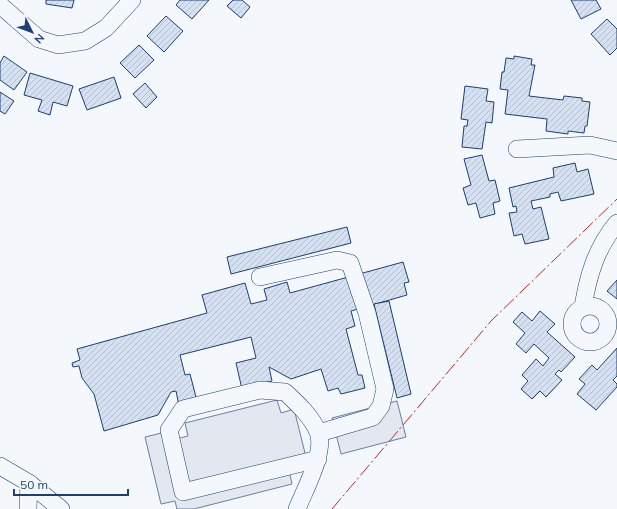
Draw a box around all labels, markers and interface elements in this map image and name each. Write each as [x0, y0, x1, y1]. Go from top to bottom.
north arrow [12, 12, 52, 52]
text: N [31, 31, 47, 46]
scale bar [14, 471, 128, 497]
text: 50 m [20, 477, 48, 492]

